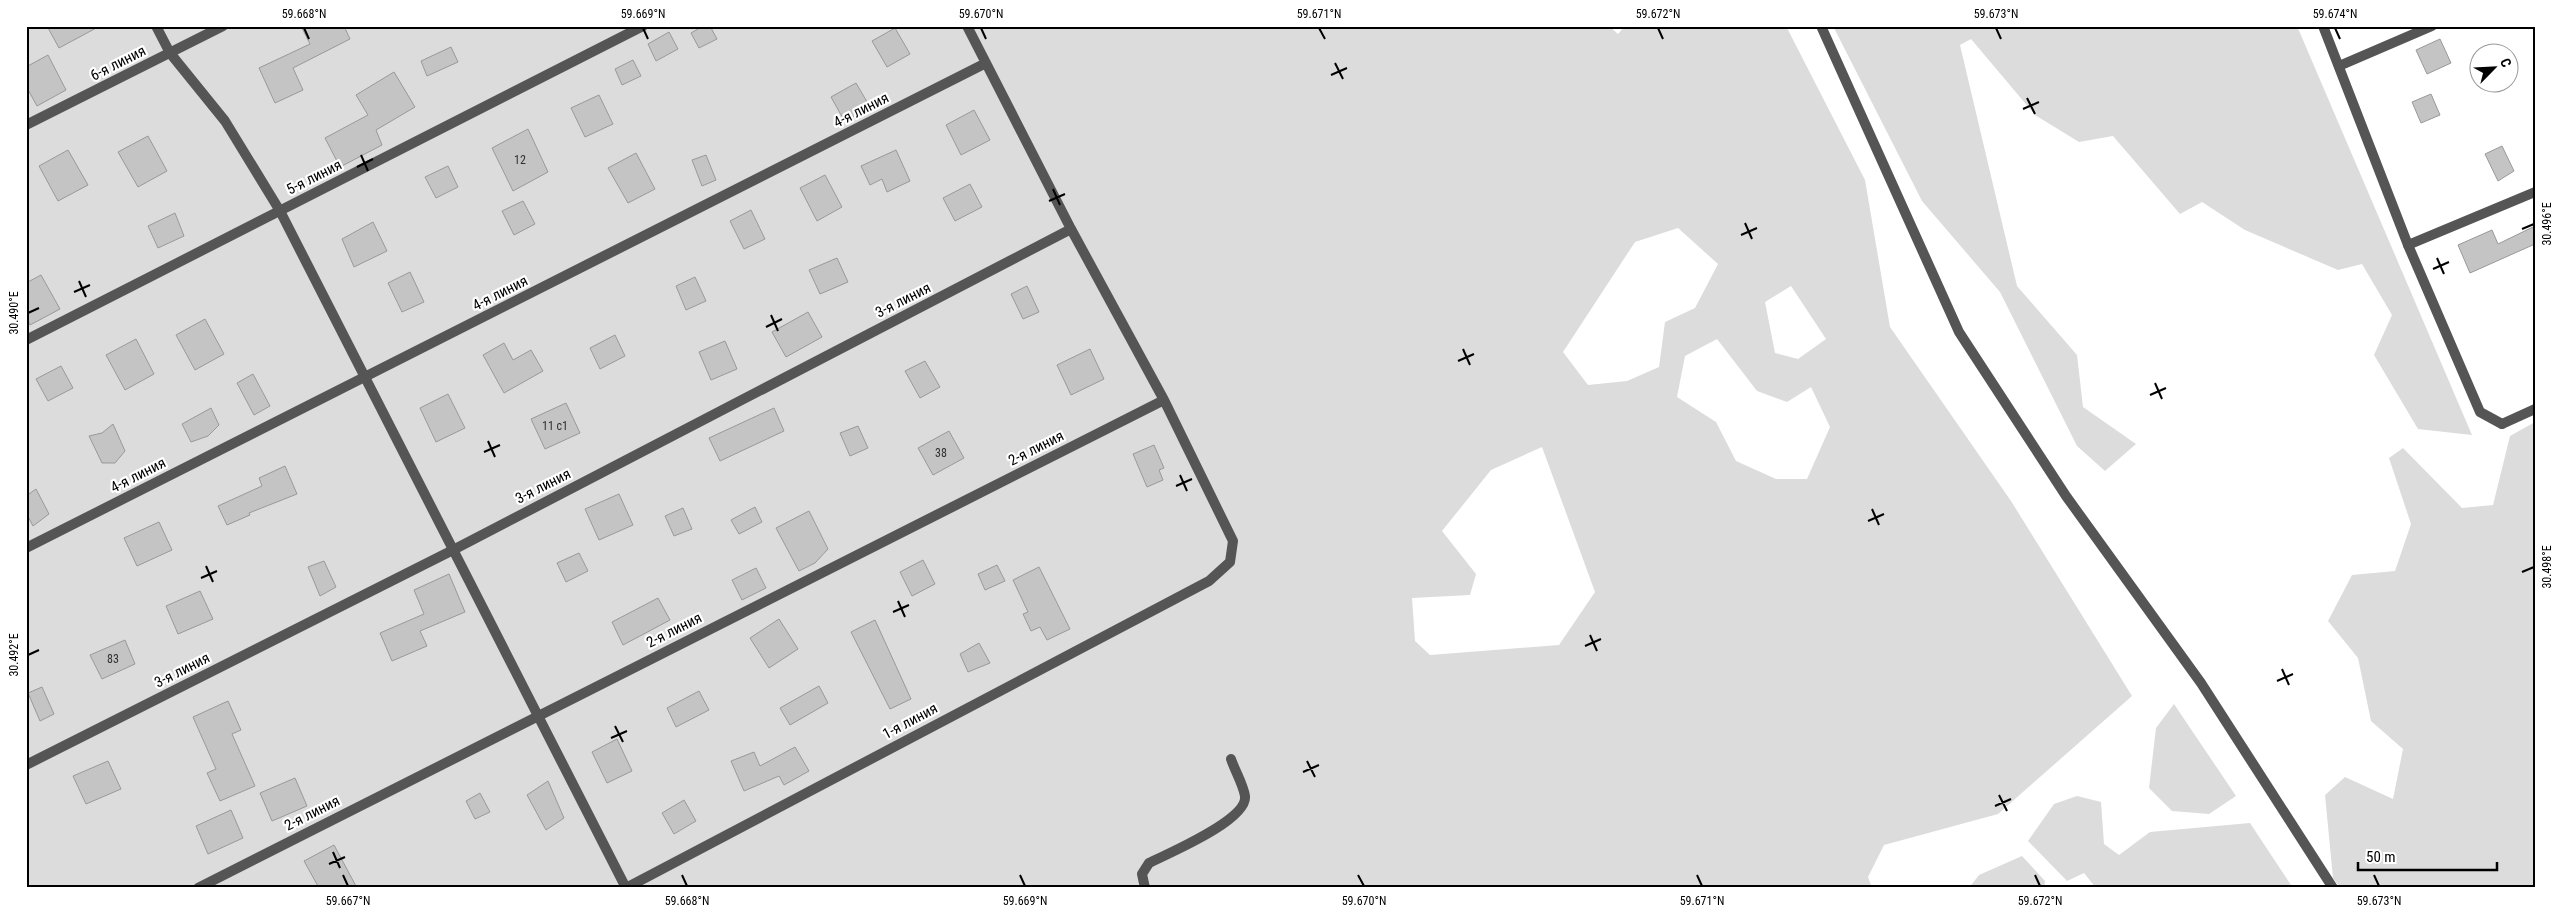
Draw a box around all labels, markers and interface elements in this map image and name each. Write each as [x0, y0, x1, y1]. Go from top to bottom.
text: 59.668°N [282, 7, 326, 21]
text: 59.669°N [621, 7, 665, 21]
text: 59.670°N [959, 7, 1003, 21]
text: 59.671°N [1297, 7, 1341, 21]
text: 59.672°N [1636, 7, 1680, 21]
text: 59.673°N [1974, 7, 2018, 21]
text: 59.674°N [2313, 7, 2357, 21]
street label: 6-я линия [87, 41, 149, 85]
north arrow [2468, 42, 2518, 92]
text: С [2497, 56, 2515, 70]
street label: 4-я линия [830, 88, 892, 132]
house number: 12 [514, 153, 526, 167]
street label: 5-я линия [283, 155, 345, 199]
text: 30.496°E [2540, 202, 2554, 246]
street label: 4-я линия [469, 271, 531, 315]
street label: 3-я линия [872, 278, 934, 322]
text: 30.490°E [7, 291, 21, 335]
house number: 11 с1 [542, 419, 568, 433]
street label: 2-я линия [1005, 426, 1067, 470]
house number: 38 [935, 446, 947, 460]
street label: 4-я линия [107, 453, 169, 497]
street label: 3-я линия [512, 464, 574, 508]
text: 30.498°E [2540, 545, 2554, 589]
street label: 2-я линия [643, 608, 705, 652]
text: 30.492°E [7, 633, 21, 677]
street label: 3-я линия [151, 648, 213, 692]
house number: 83 [107, 652, 119, 666]
street label: 1-я линия [879, 699, 941, 743]
street label: 2-я линия [281, 791, 343, 835]
scale bar [2358, 839, 2497, 871]
text: 50 m [2366, 848, 2396, 866]
text: 59.667°N [326, 894, 370, 908]
text: 59.668°N [665, 894, 709, 908]
text: 59.669°N [1003, 894, 1047, 908]
text: 59.670°N [1342, 894, 1386, 908]
text: 59.671°N [1680, 894, 1724, 908]
text: 59.672°N [2018, 894, 2062, 908]
text: 59.673°N [2357, 894, 2401, 908]

